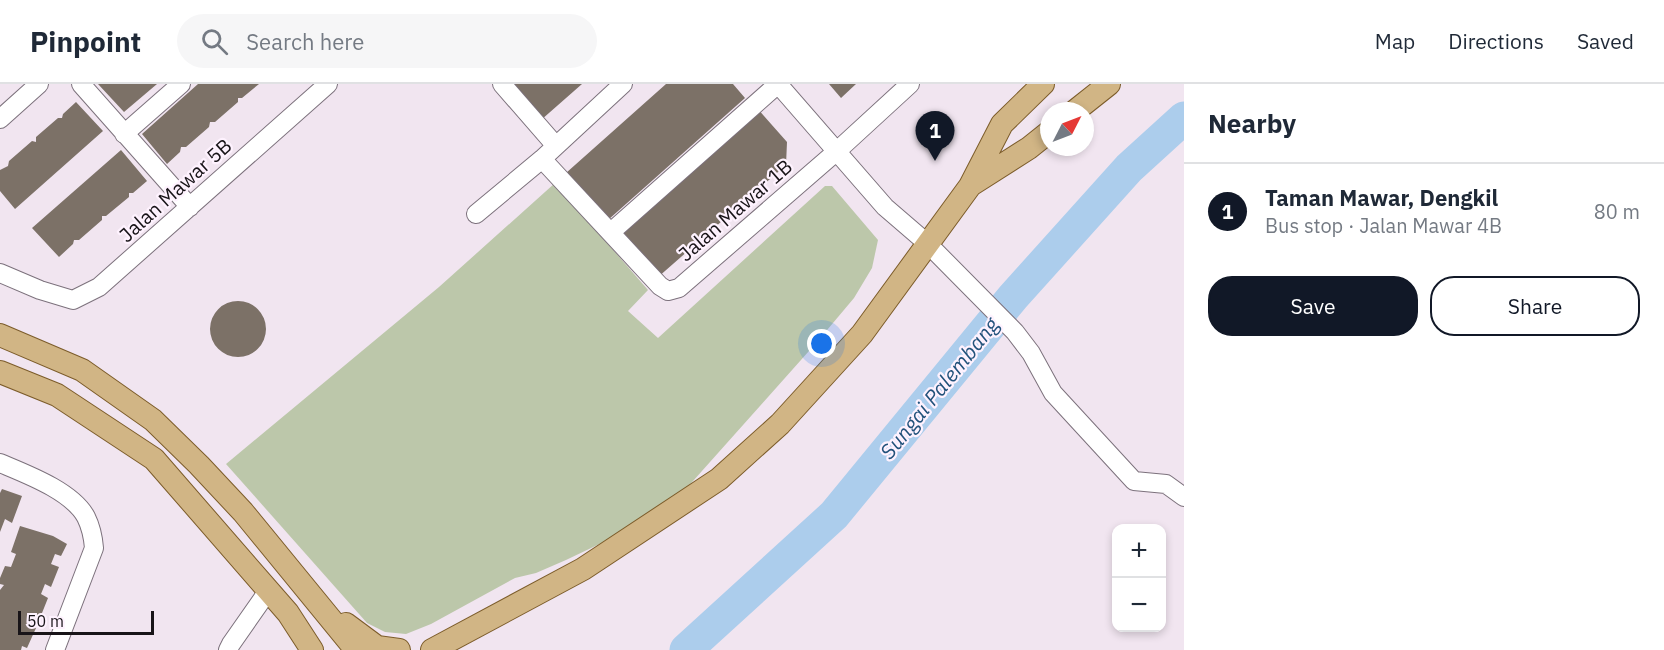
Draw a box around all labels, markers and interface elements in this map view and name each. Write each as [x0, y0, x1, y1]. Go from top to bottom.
search box [177, 14, 597, 68]
text: Pinpoint [30, 23, 141, 60]
icon: search [198, 25, 231, 58]
text: Search here [246, 27, 364, 56]
text: Map [1375, 27, 1415, 55]
text: Directions [1448, 27, 1544, 55]
text: Saved [1577, 27, 1634, 55]
north arrow [1040, 102, 1094, 156]
text: Nearby [1208, 106, 1296, 140]
pin: 1 [916, 112, 954, 161]
street label: Jalan Mawar 5B [113, 132, 237, 248]
street label: Jalan Mawar 1B [672, 153, 798, 267]
text: Taman Mawar, Dengkil [1265, 183, 1498, 212]
text: 1 [1222, 198, 1234, 225]
text: 80 m [1594, 198, 1640, 225]
text: Bus stop · Jalan Mawar 4B [1265, 212, 1502, 239]
button: Save [1208, 276, 1418, 336]
button: Share [1430, 276, 1640, 336]
water label: Sungai Palembang [873, 310, 1006, 465]
your location [807, 329, 836, 358]
map controls [1112, 524, 1166, 632]
button: + [1112, 524, 1166, 578]
button: − [1112, 578, 1166, 632]
scale bar [18, 608, 154, 636]
text: 50 m [27, 611, 64, 631]

